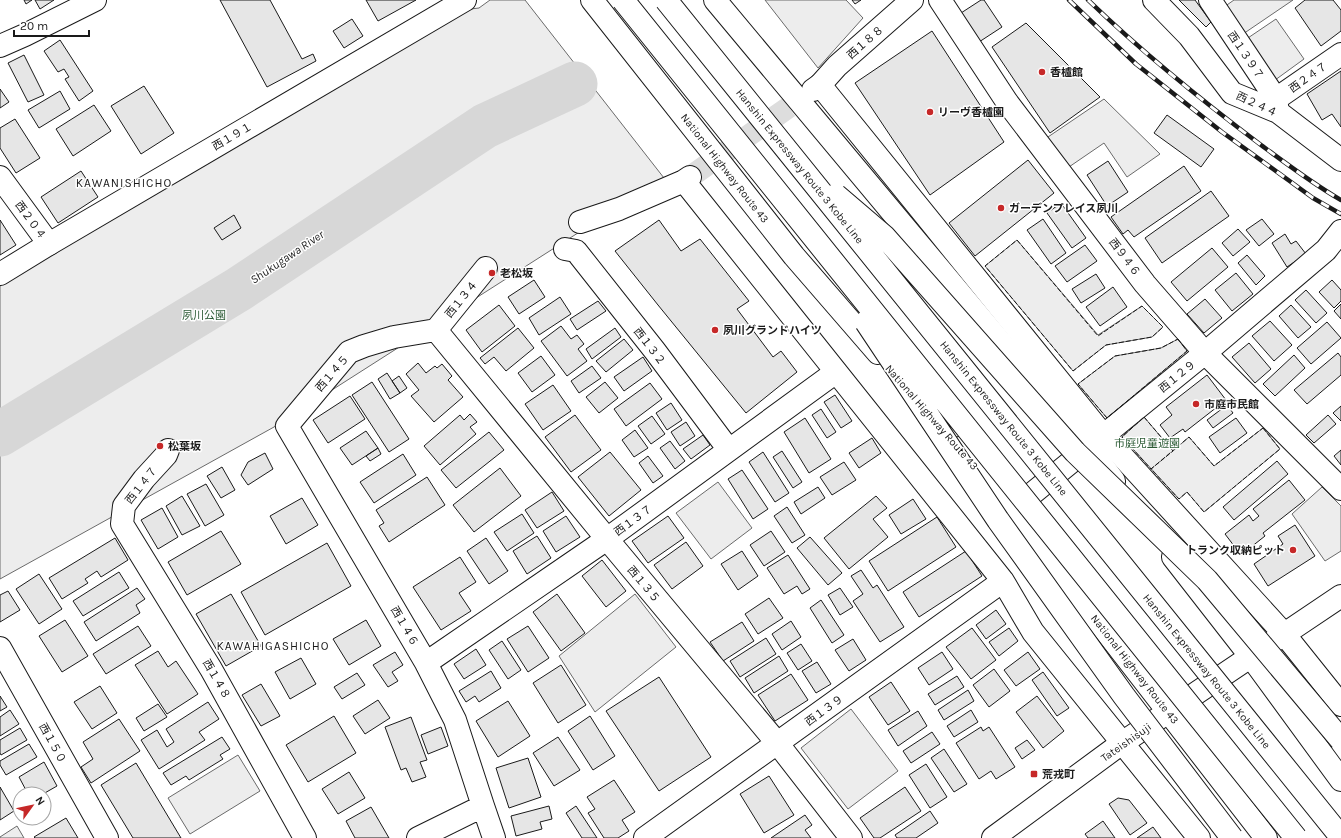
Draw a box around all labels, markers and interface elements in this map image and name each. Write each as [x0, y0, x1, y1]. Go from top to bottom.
scale bar [14, 12, 89, 38]
text: 20 m [20, 19, 48, 33]
street label: 西１８８ [844, 23, 886, 62]
street label: 西１３９７ [1225, 29, 1266, 82]
street label: 西２４７ [1287, 59, 1330, 95]
place label: 香櫨館 [1050, 66, 1083, 79]
marker: 香櫨館 [1037, 67, 1047, 77]
street label: Hanshin Expressway Route 3 Kobe Line [733, 86, 866, 247]
street label: 西２４４ [1234, 89, 1279, 120]
place label: リーヴ香櫨園 [938, 106, 1004, 119]
marker: リーヴ香櫨園 [925, 107, 935, 117]
street label: National Highway Route 43 [678, 111, 771, 226]
street label: 西１９１ [210, 120, 255, 153]
district label: KAWANISHICHO [76, 176, 172, 190]
street label: 西２０４ [12, 199, 49, 242]
place label: ガーデンプレイス夙川 [1009, 202, 1118, 215]
marker: ガーデンプレイス夙川 [996, 203, 1006, 213]
water label: Shukugawa River [248, 227, 327, 287]
street label: 西９４６ [1106, 236, 1143, 279]
place label: 老松坂 [500, 267, 533, 280]
marker: 老松坂 [487, 268, 497, 278]
street label: 西１３４ [442, 278, 480, 321]
park label: 夙川公園 [182, 309, 226, 322]
place label: 夙川グランドハイツ [723, 324, 822, 337]
street label: 西１３２ [631, 325, 668, 368]
marker: 夙川グランドハイツ [710, 325, 720, 335]
street label: Hanshin Expressway Route 3 Kobe Line [937, 338, 1070, 499]
street label: 西１４５ [313, 352, 352, 394]
street label: 西１２９ [1156, 357, 1199, 395]
street label: National Highway Route 43 [882, 362, 981, 473]
place label: 市庭市民館 [1204, 398, 1259, 411]
marker: 市庭市民館 [1191, 399, 1201, 409]
park label: 市庭児童遊園 [1114, 437, 1180, 450]
place label: 松葉坂 [168, 440, 201, 453]
marker: 松葉坂 [155, 441, 165, 451]
street label: 西１４７ [123, 464, 160, 507]
street label: 西１３７ [612, 502, 655, 539]
place label: トランク収納ピット [1186, 544, 1285, 557]
marker: トランク収納ピット [1288, 545, 1298, 555]
street label: 西１３５ [624, 563, 663, 605]
street label: Hanshin Expressway Route 3 Kobe Line [1140, 591, 1273, 752]
street label: 西１４６ [388, 604, 421, 649]
street label: National Highway Route 43 [1088, 612, 1181, 727]
district label: KAWAHIGASHICHO [217, 639, 329, 653]
street label: 西１４８ [200, 657, 233, 702]
street label: 西１３９ [803, 692, 846, 729]
street label: Tateishisuji [1099, 720, 1154, 765]
street label: 西１５０ [36, 721, 69, 766]
place label: 荒戎町 [1042, 768, 1075, 781]
marker: 荒戎町 [1029, 769, 1039, 779]
north arrow [12, 786, 52, 826]
text: N [32, 794, 48, 808]

